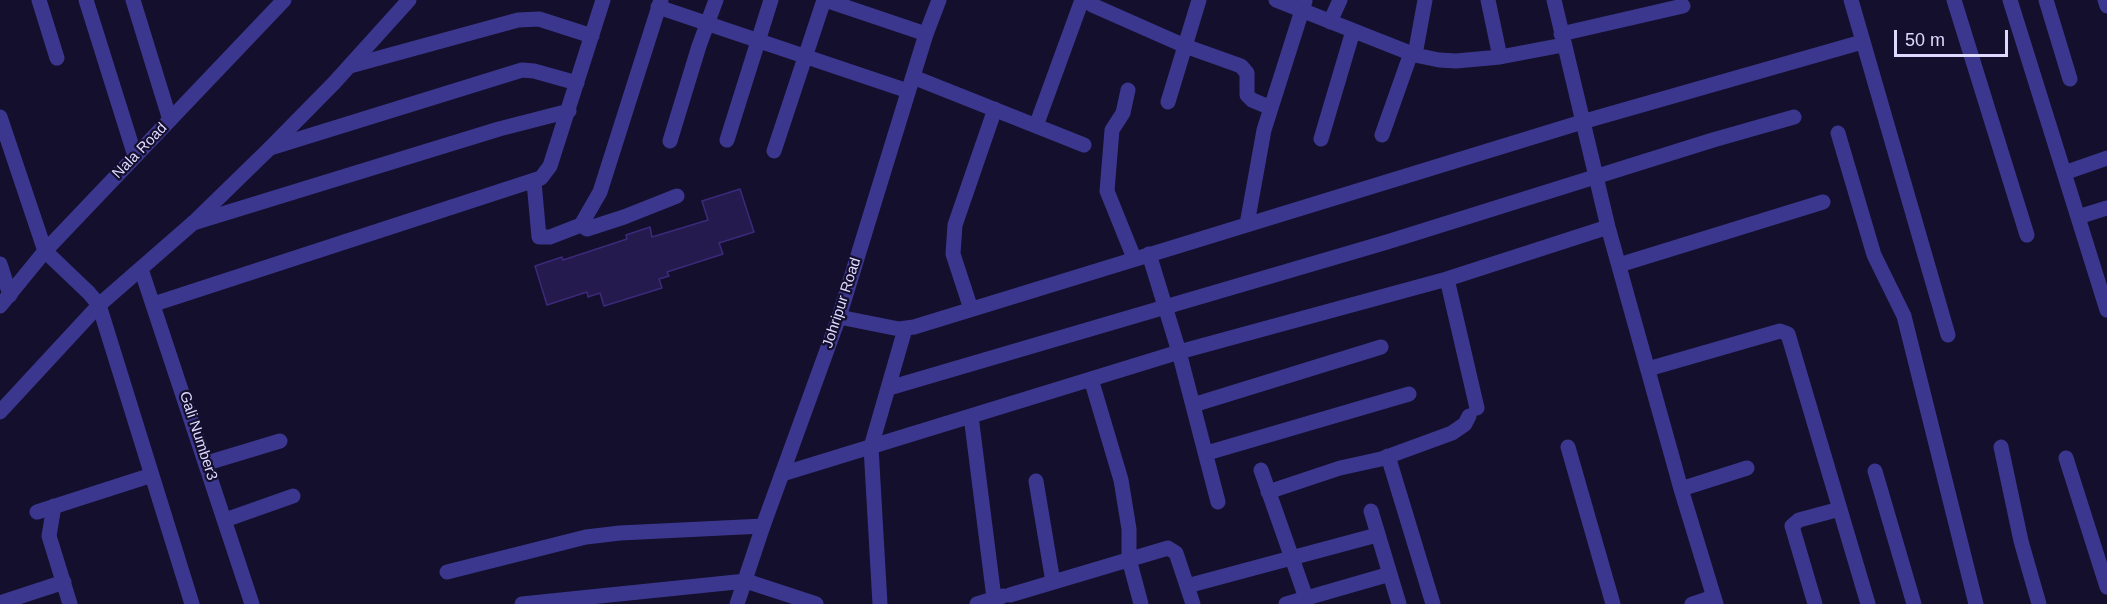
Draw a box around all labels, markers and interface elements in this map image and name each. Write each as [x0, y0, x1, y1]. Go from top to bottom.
scale bar [1897, 18, 2011, 56]
text: 50 m [1905, 30, 1945, 50]
street label: Nala Road [109, 119, 171, 183]
street label: Johripur Road [819, 255, 865, 351]
street label: Gali Number3 [175, 389, 221, 483]

